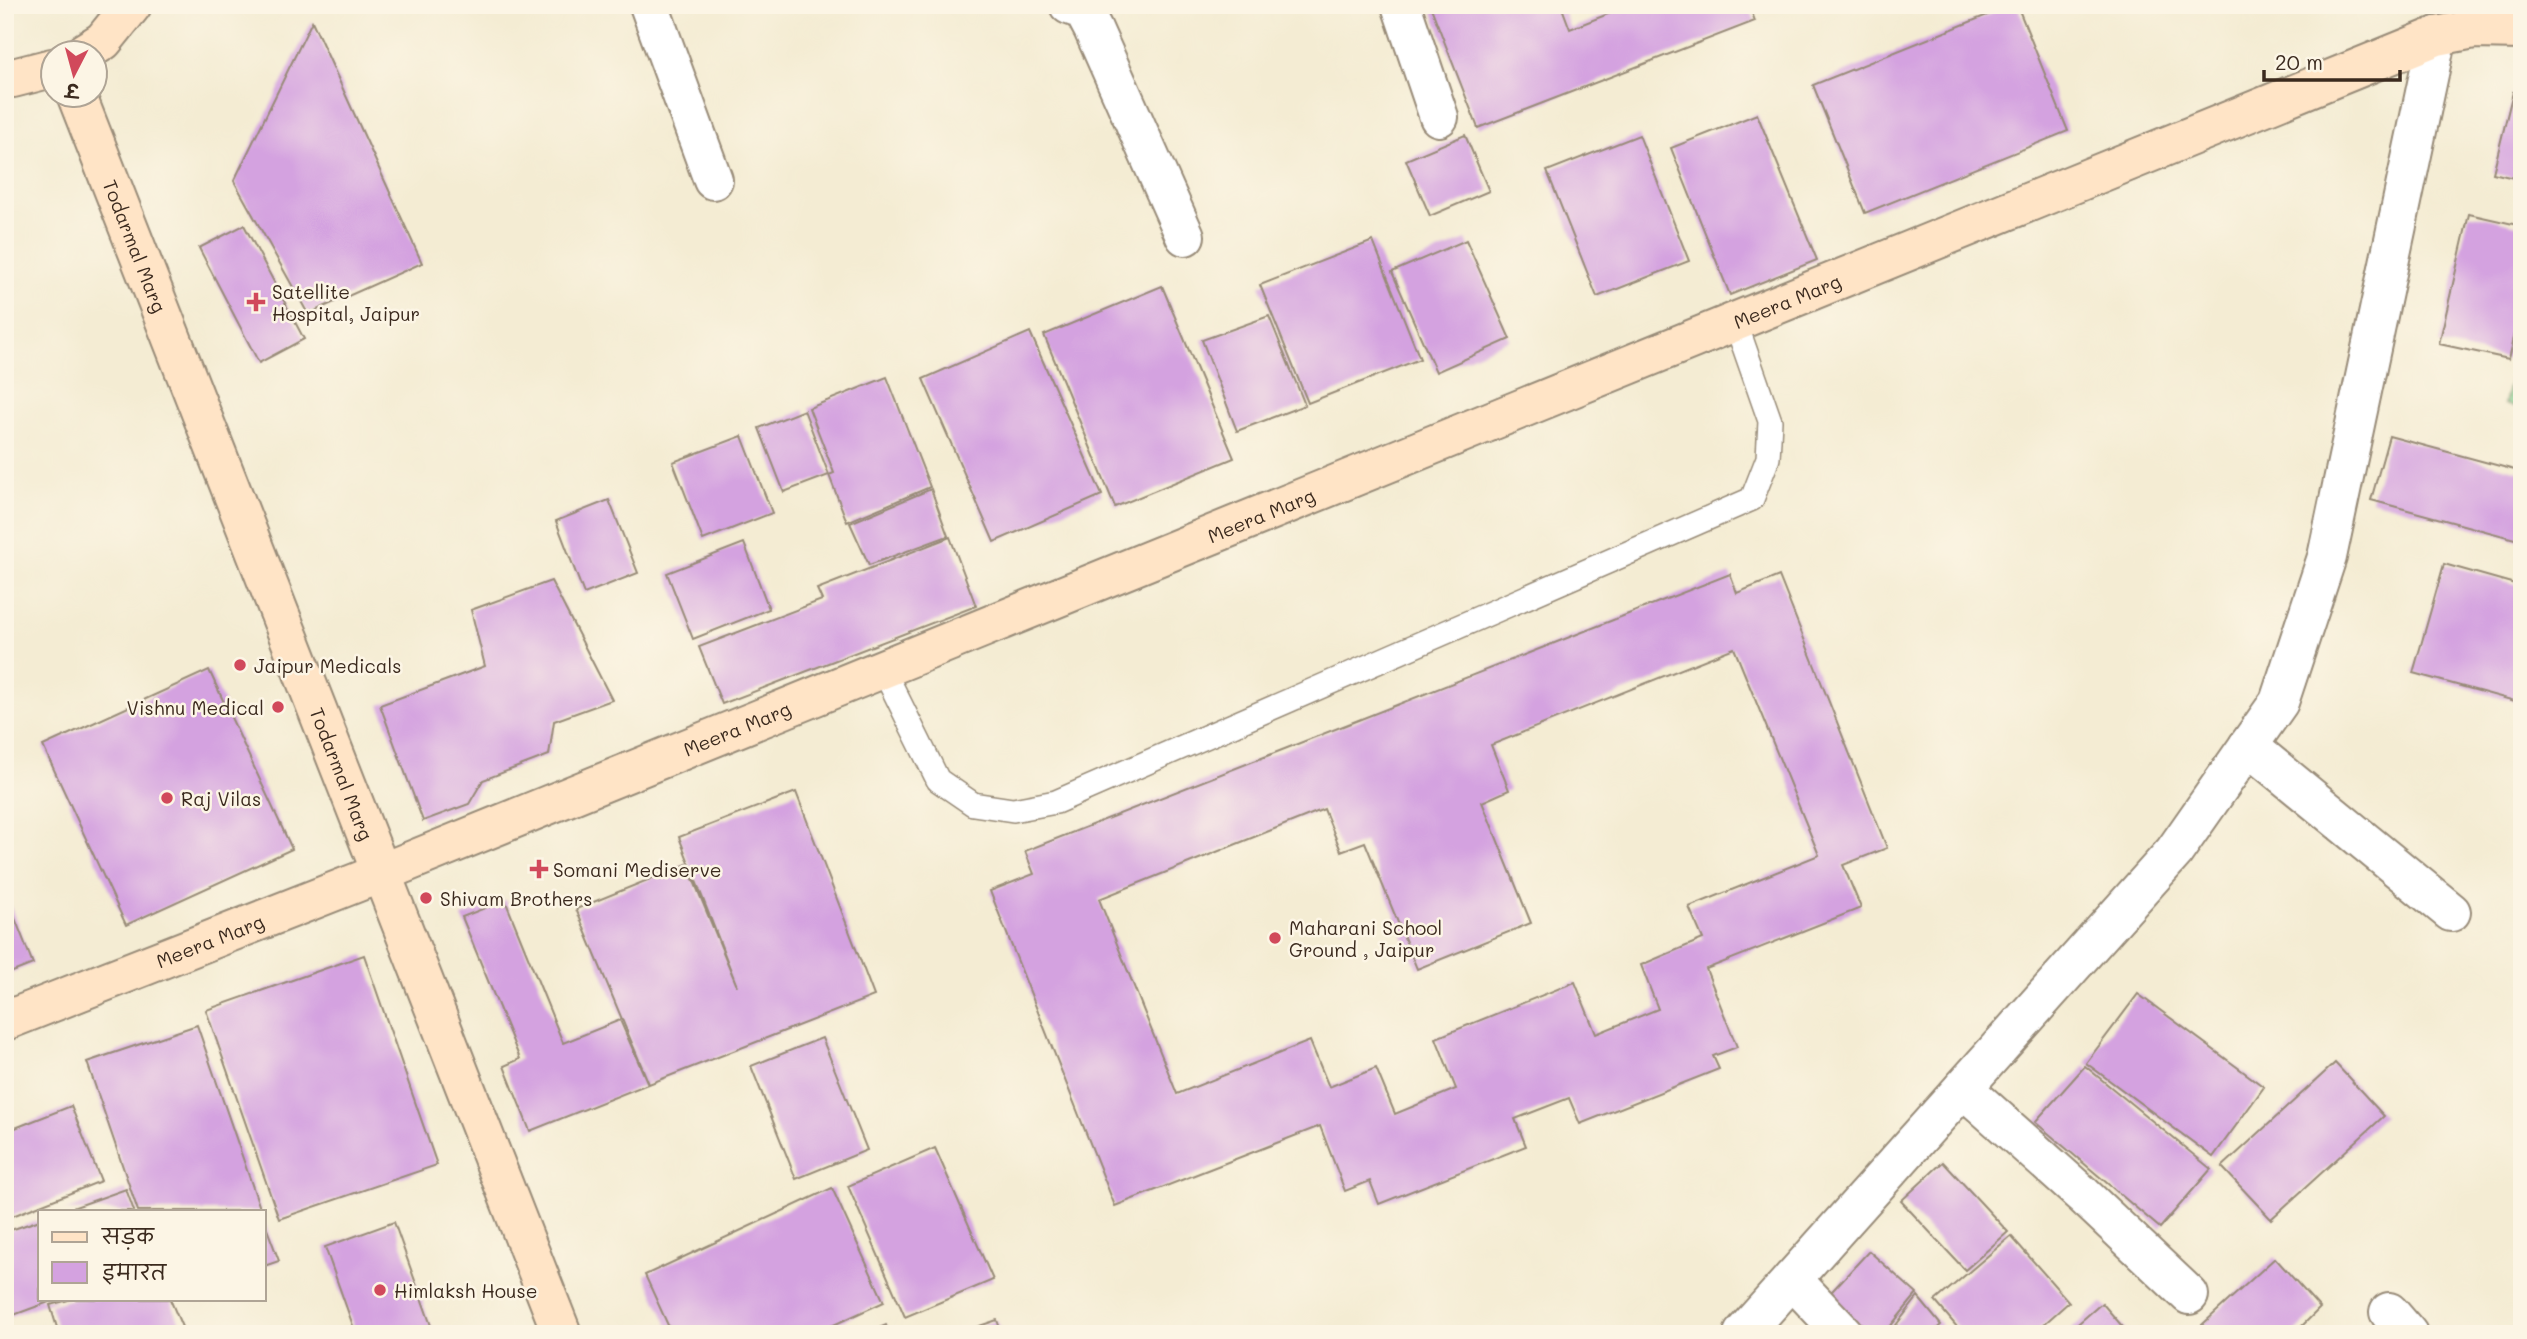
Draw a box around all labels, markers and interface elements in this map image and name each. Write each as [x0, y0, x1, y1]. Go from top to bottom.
north arrow [38, 38, 108, 108]
scale bar [2264, 38, 2401, 82]
text: 20 m [2275, 48, 2323, 75]
text: उ [62, 78, 82, 105]
street label: Todarmal Marg [98, 176, 173, 316]
street label: Meera Marg [1729, 268, 1844, 334]
place label: Satellite Hospital, Jaipur [272, 279, 420, 326]
marker: Satellite Hospital, Jaipur [246, 292, 266, 312]
street label: Meera Marg [1203, 482, 1318, 548]
place label: Jaipur Medicals [254, 653, 402, 678]
marker: Jaipur Medicals [232, 657, 248, 673]
place label: Vishnu Medical [126, 695, 264, 720]
street label: Meera Marg [679, 695, 794, 761]
marker: Vishnu Medical [270, 699, 286, 715]
street label: Todarmal Marg [305, 704, 380, 844]
place label: Raj Vilas [181, 786, 261, 811]
marker: Raj Vilas [159, 790, 175, 806]
place label: Somani Mediserve [553, 857, 721, 882]
marker: Somani Mediserve [531, 861, 547, 877]
place label: Shivam Brothers [440, 886, 593, 911]
marker: Shivam Brothers [418, 890, 434, 906]
street label: Meera Marg [152, 908, 267, 973]
place label: Maharani School Ground , Jaipur [1289, 915, 1442, 962]
marker: Maharani School Ground , Jaipur [1267, 930, 1283, 946]
legend [38, 1210, 266, 1300]
text: सड़क [101, 1222, 155, 1250]
text: इमारत [102, 1258, 168, 1285]
place label: Himlaksh House [394, 1278, 537, 1303]
marker: Himlaksh House [372, 1282, 388, 1298]

